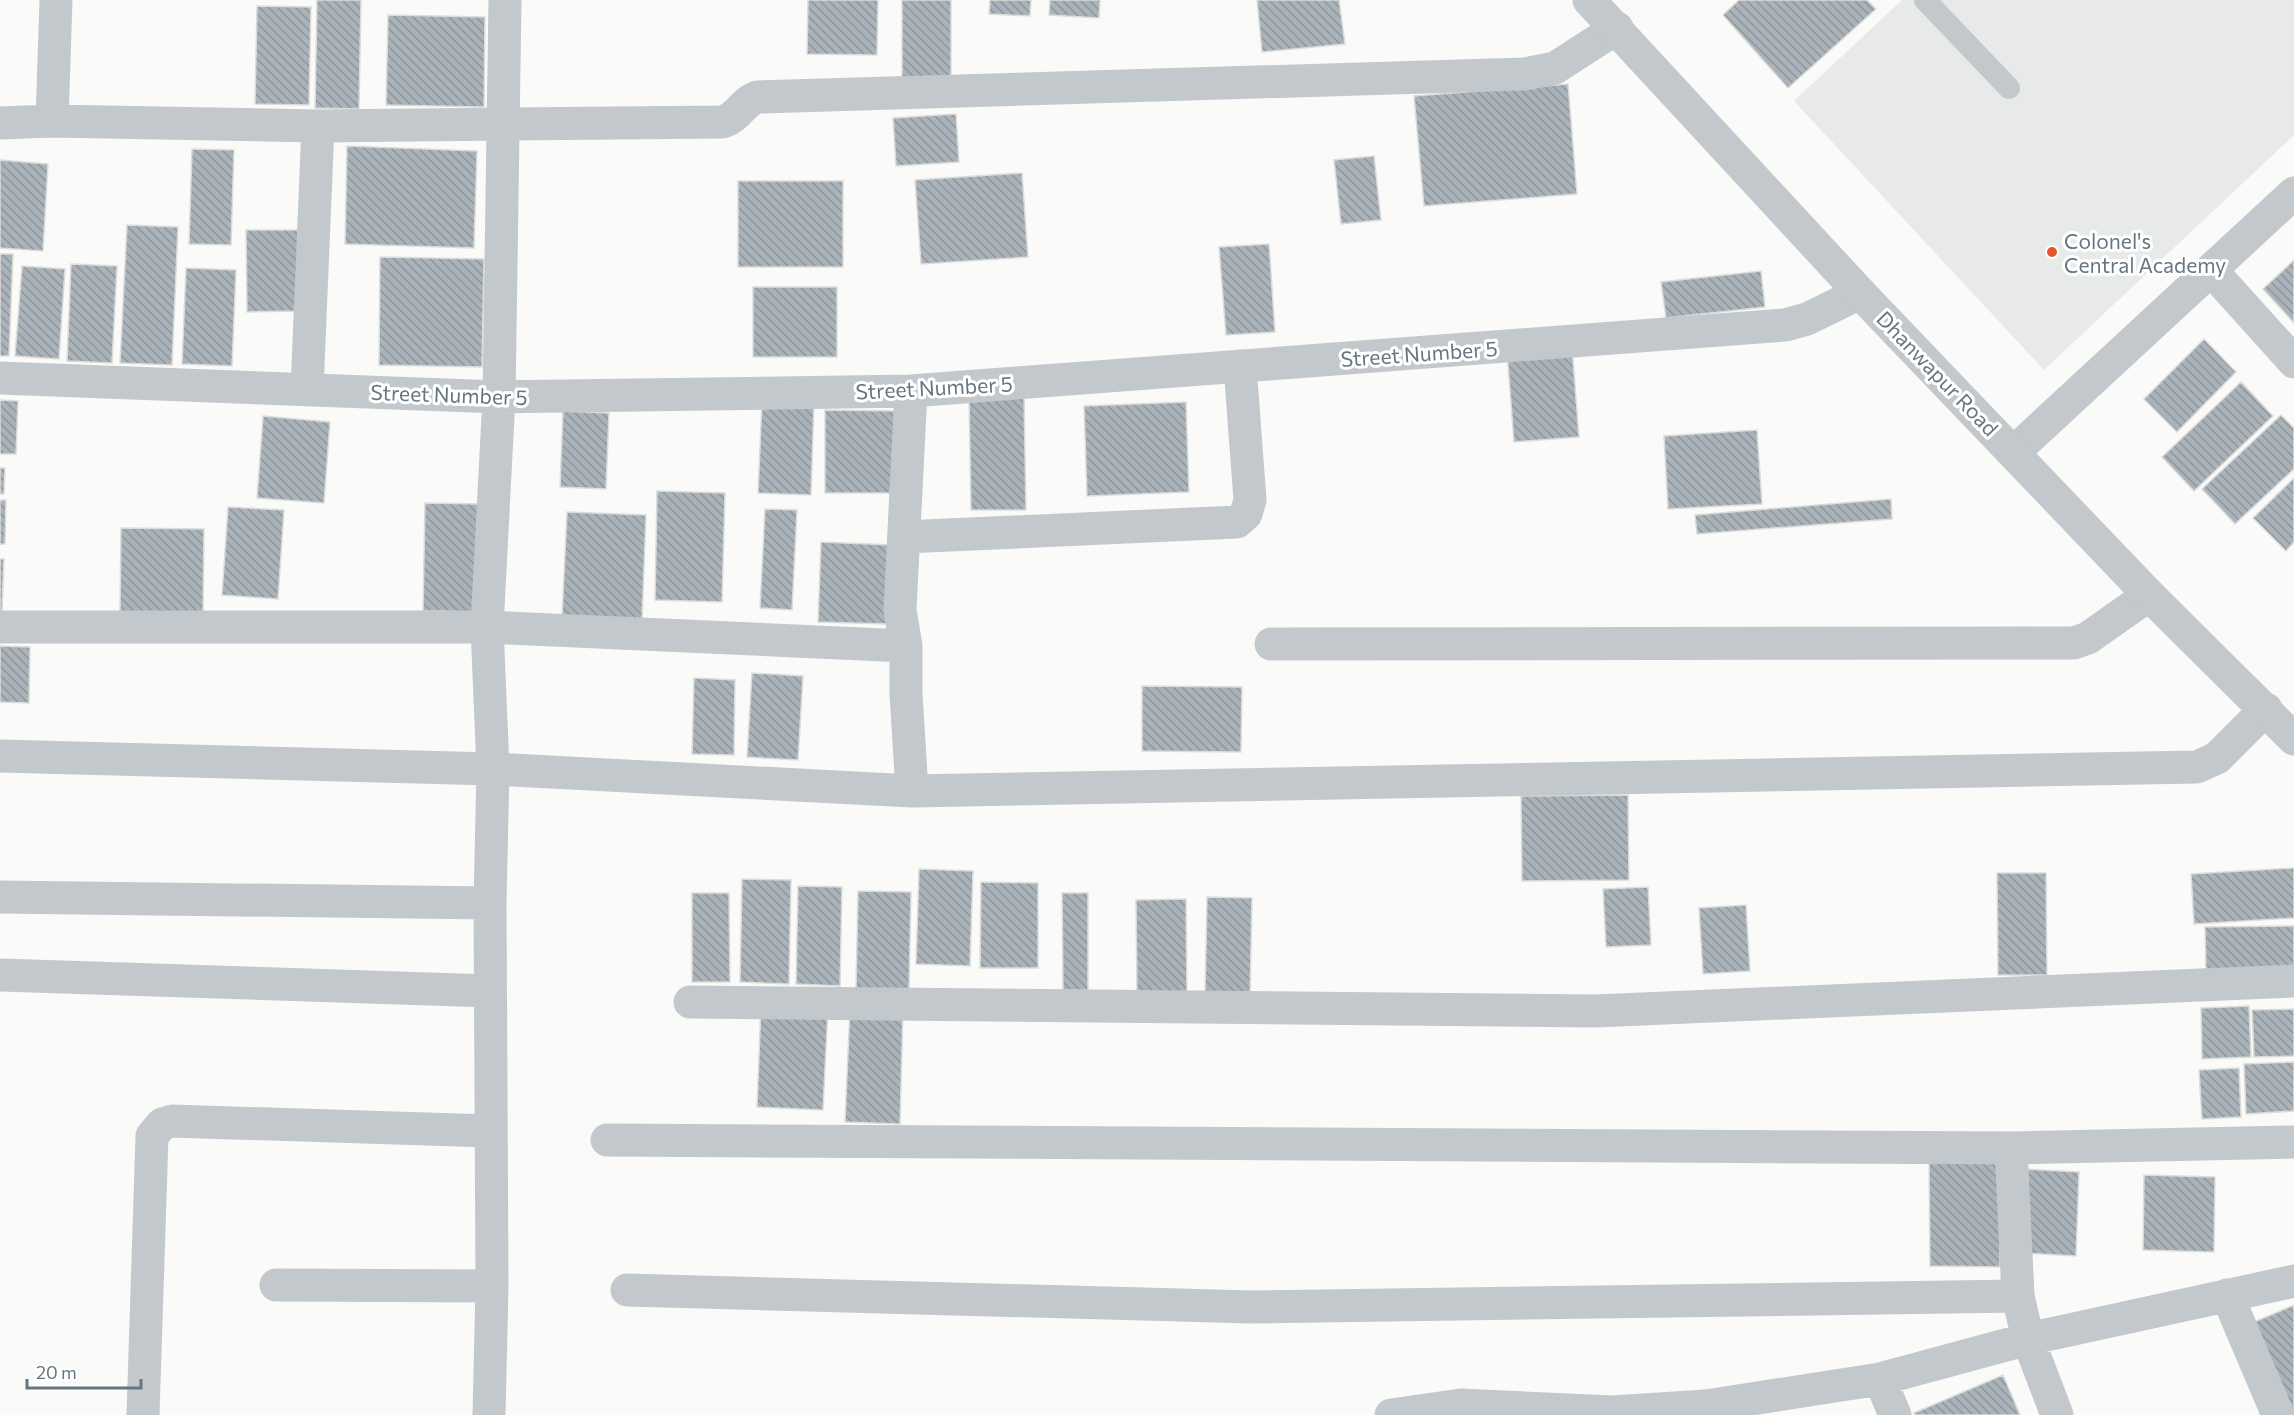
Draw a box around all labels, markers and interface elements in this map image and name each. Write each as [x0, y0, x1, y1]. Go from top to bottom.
place label: Colonel's Central Academy [2064, 228, 2226, 277]
marker: Colonel's Central Academy [2045, 245, 2059, 259]
street label: Dhanwapur Road [1872, 306, 2004, 440]
street label: Street Number 5 [1340, 335, 1498, 371]
street label: Street Number 5 [855, 370, 1013, 404]
street label: Street Number 5 [370, 379, 528, 409]
scale bar [27, 1352, 141, 1390]
text: 20 m [36, 1361, 77, 1383]

